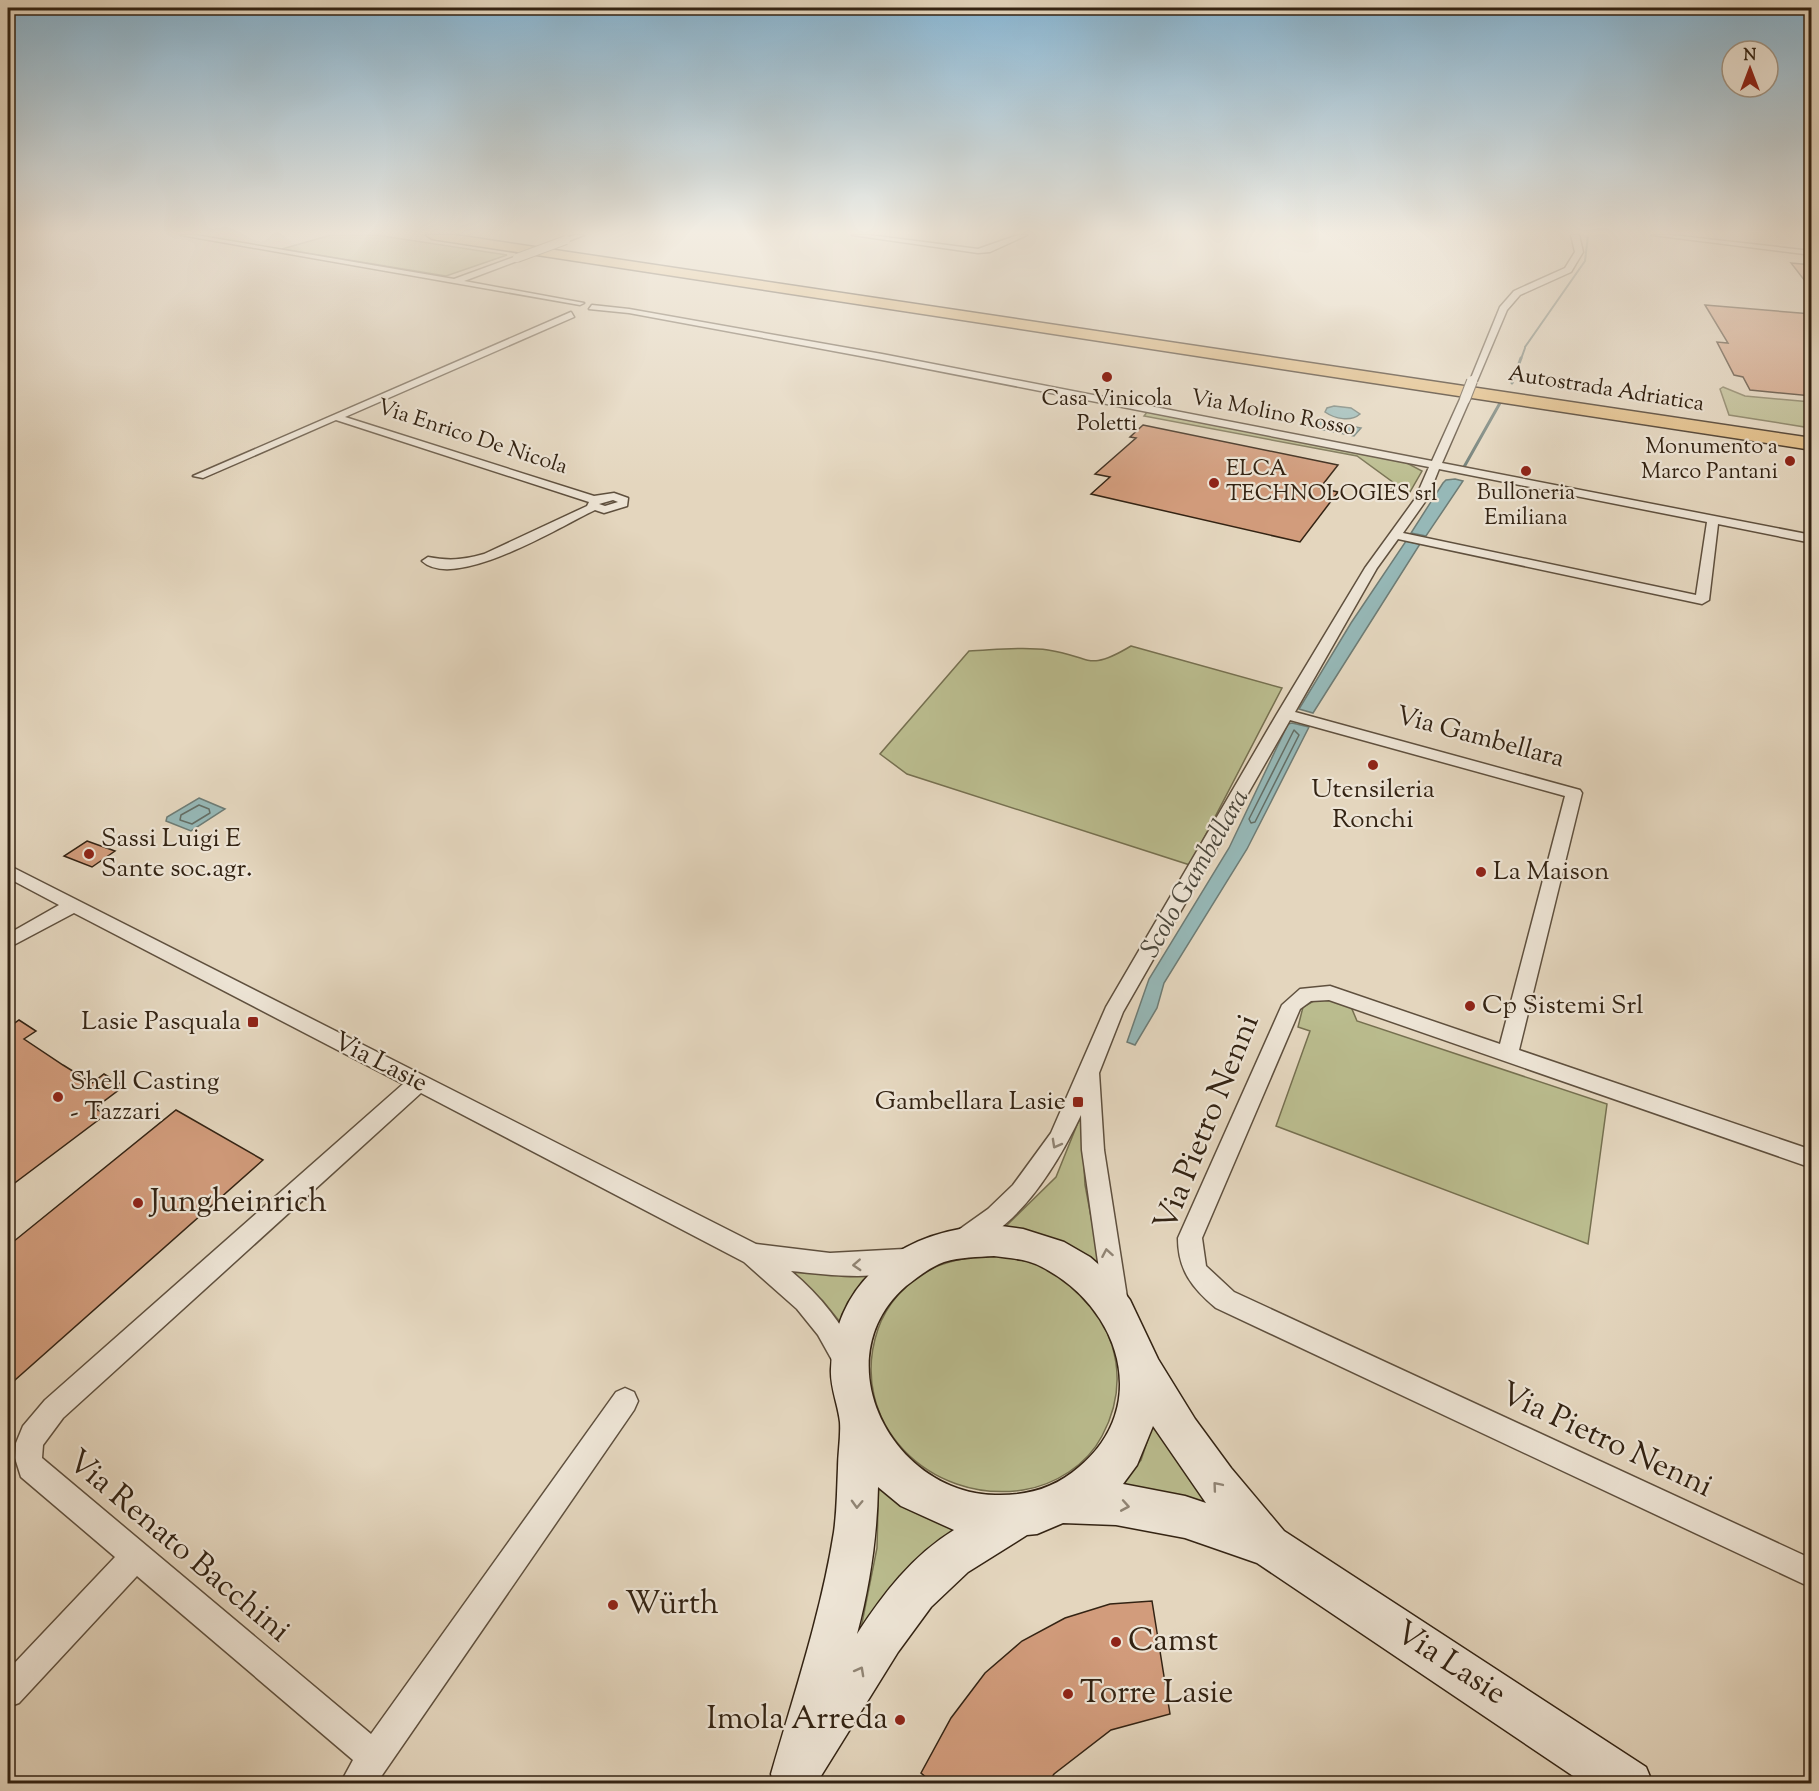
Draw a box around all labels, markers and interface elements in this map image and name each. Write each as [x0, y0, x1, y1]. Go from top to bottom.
north arrow [1720, 39, 1780, 99]
text: N [1744, 45, 1757, 68]
street label: Autostrada Adriatica [1506, 359, 1706, 421]
marker: Casa Vinicola Poletti [1100, 370, 1114, 384]
street label: Via Molino Rosso [1188, 382, 1358, 446]
place label: Casa Vinicola Poletti [1041, 384, 1173, 441]
street label: Via Enrico De Nicola [373, 392, 571, 484]
place label: Monumento a Marco Pantani [1641, 432, 1778, 489]
place label: ELCA TECHNOLOGIES srl [1226, 454, 1438, 511]
marker: Monumento a Marco Pantani [1783, 454, 1797, 468]
marker: Bulloneria Emiliana [1519, 464, 1533, 478]
marker: ELCA TECHNOLOGIES srl [1207, 476, 1221, 490]
place label: Bulloneria Emiliana [1477, 478, 1575, 535]
street label: Via Gambellara [1392, 698, 1568, 778]
marker: Utensileria Ronchi [1366, 758, 1380, 772]
place label: Utensileria Ronchi [1311, 772, 1435, 839]
water label: Scolo Gambellara [1132, 782, 1260, 966]
place label: Sassi Luigi E Sante soc.agr. [101, 821, 253, 888]
marker: Sassi Luigi E Sante soc.agr. [82, 847, 96, 861]
place label: La Maison [1493, 854, 1609, 891]
marker: La Maison [1474, 865, 1488, 879]
place label: Cp Sistemi Srl [1482, 988, 1643, 1025]
marker: Cp Sistemi Srl [1463, 999, 1477, 1013]
place label: Lasie Pasquala [81, 1004, 241, 1041]
street label: Via Pietro Nenni [1144, 1008, 1272, 1238]
marker: Lasie Pasquala [246, 1015, 260, 1029]
street label: Via Lasie [326, 1023, 434, 1103]
place label: Shell Casting - Tazzari [70, 1064, 219, 1131]
place label: Gambellara Lasie [875, 1084, 1066, 1121]
marker: Shell Casting - Tazzari [51, 1090, 65, 1104]
marker: Gambellara Lasie [1071, 1095, 1085, 1109]
one-way arrow [1052, 1138, 1063, 1148]
place label: Jungheinrich [148, 1180, 327, 1226]
marker: Jungheinrich [131, 1196, 145, 1210]
one-way arrow [1101, 1248, 1114, 1258]
one-way arrow [852, 1258, 861, 1271]
street label: Via Pietro Nenni [1492, 1372, 1720, 1510]
street label: Via Renato Bacchini [56, 1440, 300, 1654]
one-way arrow [1213, 1482, 1224, 1493]
one-way arrow [850, 1499, 863, 1508]
one-way arrow [1120, 1499, 1130, 1512]
place label: Würth [625, 1582, 719, 1628]
marker: Würth [606, 1598, 620, 1612]
street label: Via Lasie [1385, 1611, 1515, 1717]
place label: Camst [1128, 1619, 1218, 1665]
marker: Camst [1109, 1635, 1123, 1649]
one-way arrow [853, 1667, 865, 1678]
place label: Torre Lasie [1080, 1671, 1233, 1717]
marker: Torre Lasie [1061, 1687, 1075, 1701]
place label: Imola Arreda [706, 1697, 888, 1743]
marker: Imola Arreda [893, 1713, 907, 1727]

